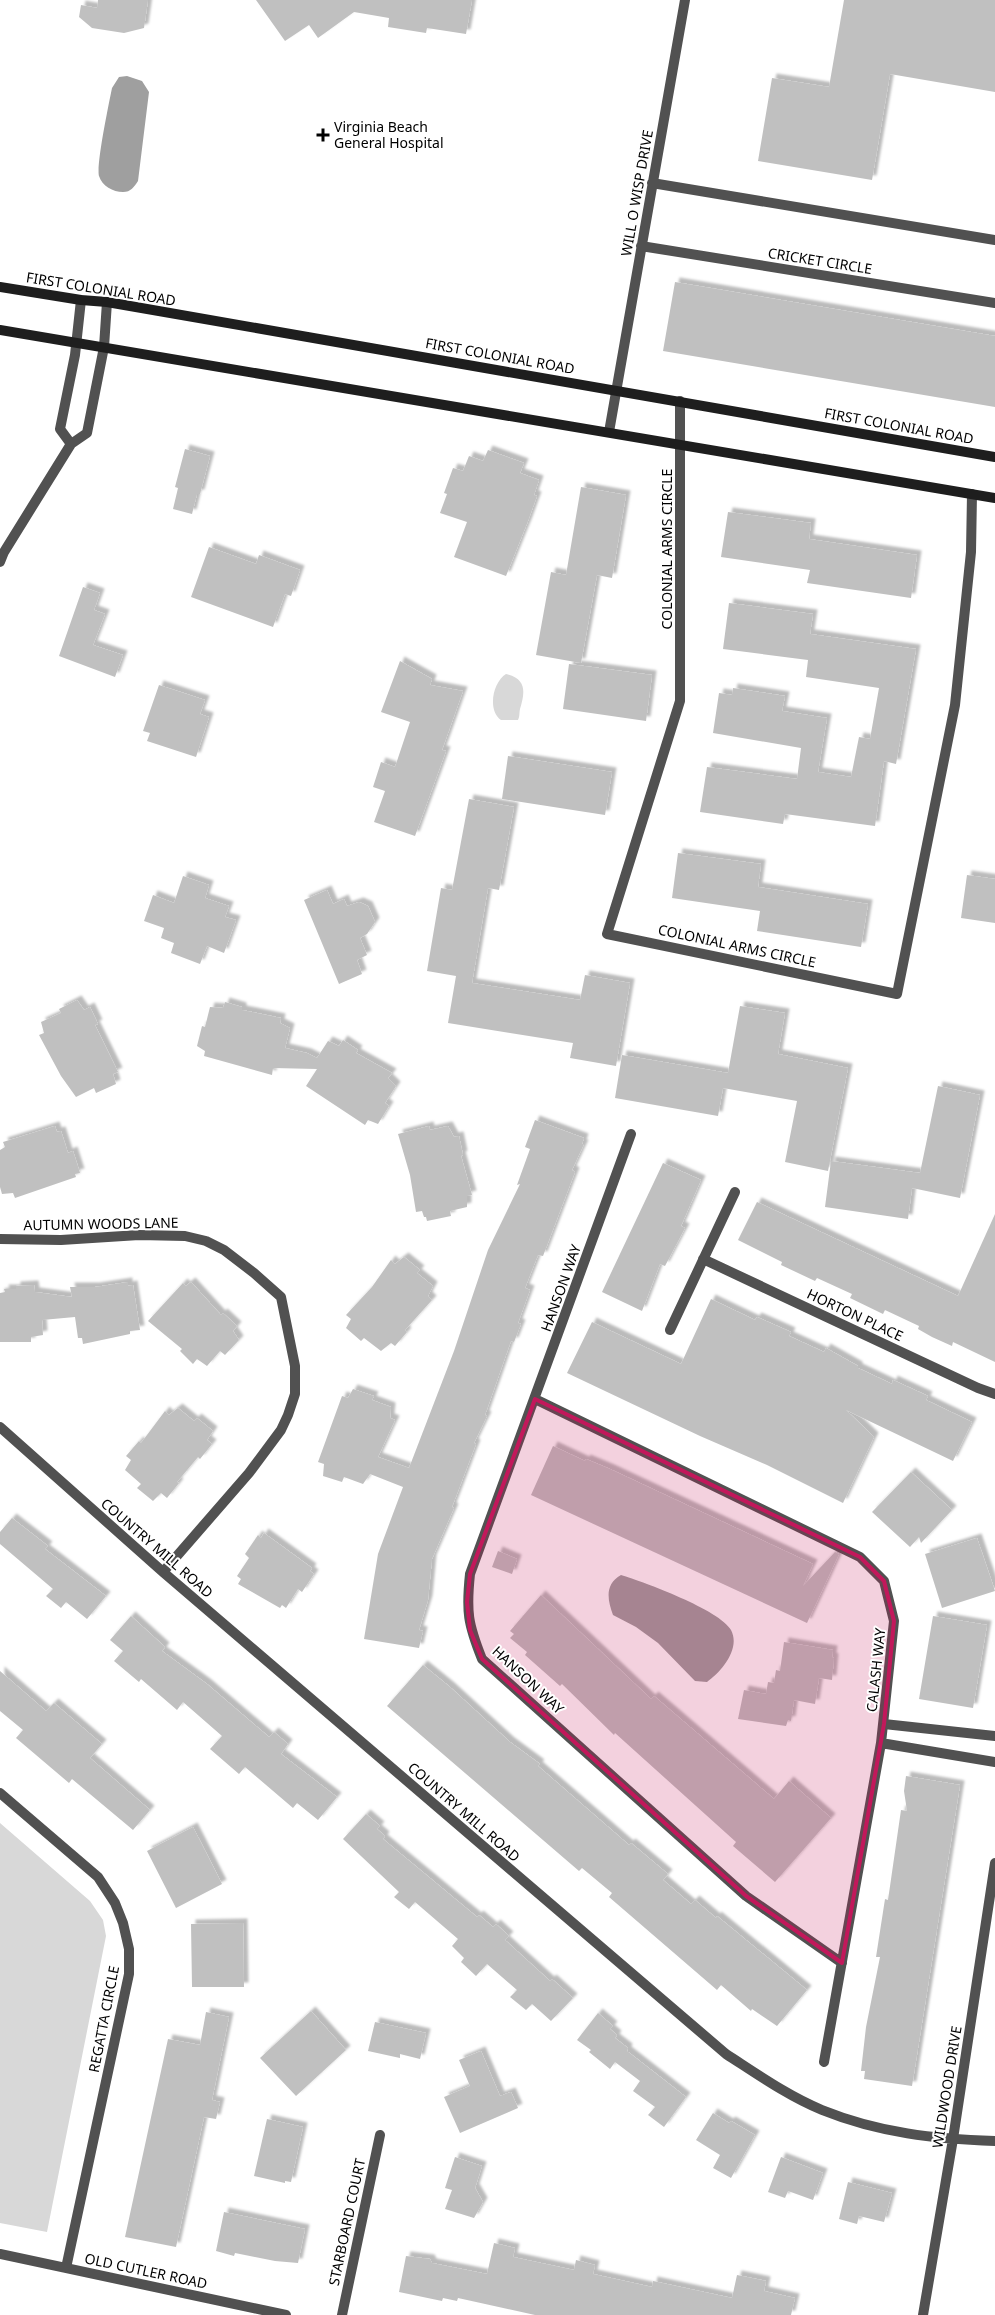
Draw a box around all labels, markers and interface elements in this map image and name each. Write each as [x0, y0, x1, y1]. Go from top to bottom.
place label: Virginia Beach General Hospital [334, 117, 444, 152]
marker: Virginia Beach General Hospital [316, 128, 330, 142]
street label: WILL O WISP DRIVE [616, 128, 657, 258]
street label: CRICKET CIRCLE [767, 243, 874, 278]
street label: FIRST COLONIAL ROAD [25, 267, 177, 310]
street label: FIRST COLONIAL ROAD [424, 333, 576, 378]
street label: FIRST COLONIAL ROAD [823, 403, 975, 448]
street label: COLONIAL ARMS CIRCLE [657, 469, 676, 629]
street label: COLONIAL ARMS CIRCLE [657, 920, 818, 972]
street label: AUTUMN WOODS LANE [23, 1213, 179, 1234]
street label: HANSON WAY [536, 1242, 585, 1334]
street label: HORTON PLACE [804, 1284, 906, 1345]
street label: COUNTRY MILL ROAD [97, 1494, 217, 1602]
street label: CALASH WAY [862, 1627, 889, 1713]
street label: HANSON WAY [488, 1642, 568, 1718]
street label: COUNTRY MILL ROAD [404, 1758, 524, 1866]
street label: REGATTA CIRCLE [84, 1964, 123, 2074]
street label: WILDWOOD DRIVE [927, 2024, 966, 2149]
street label: STARBOARD COURT [324, 2156, 369, 2287]
street label: OLD CUTLER ROAD [83, 2248, 209, 2293]

